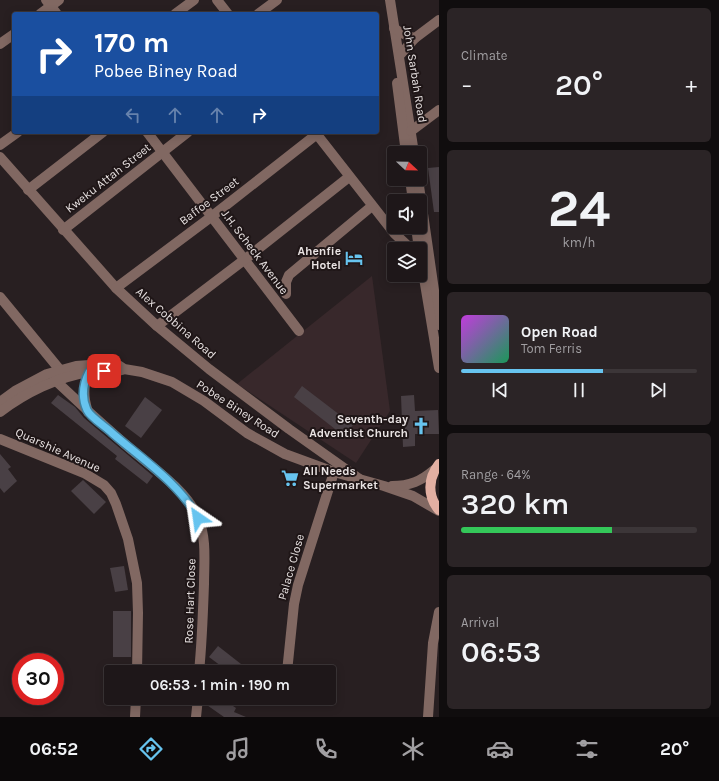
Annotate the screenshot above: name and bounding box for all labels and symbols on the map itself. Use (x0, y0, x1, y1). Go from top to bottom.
street label: John Sarbah Road (400, 24, 430, 124)
street label: Kweku Attah Street (62, 140, 154, 216)
north arrow (387, 146, 427, 186)
street label: Baffoe Street (177, 174, 242, 228)
street label: J.H. Scheck Avenue (219, 207, 291, 297)
place label: Ahenfie Hotel (297, 244, 341, 272)
hotel icon: Ahenfie Hotel (344, 248, 364, 268)
street label: Alex Cobbina Road (133, 284, 219, 362)
pin (87, 354, 121, 388)
street label: Pobee Biney Road (194, 377, 282, 441)
place label: Seventh-day Adventist Church (309, 412, 408, 440)
church icon: Seventh-day Adventist Church (411, 416, 431, 436)
street label: Quarshie Avenue (13, 425, 103, 475)
place label: All Needs Supermarket (303, 464, 378, 492)
supermarket icon: All Needs Supermarket (280, 468, 300, 488)
position arrow (177, 497, 219, 539)
street label: Palace Close (275, 532, 307, 602)
street label: Rose Hart Close (182, 558, 198, 644)
speed limit sign: 30 (12, 653, 64, 705)

